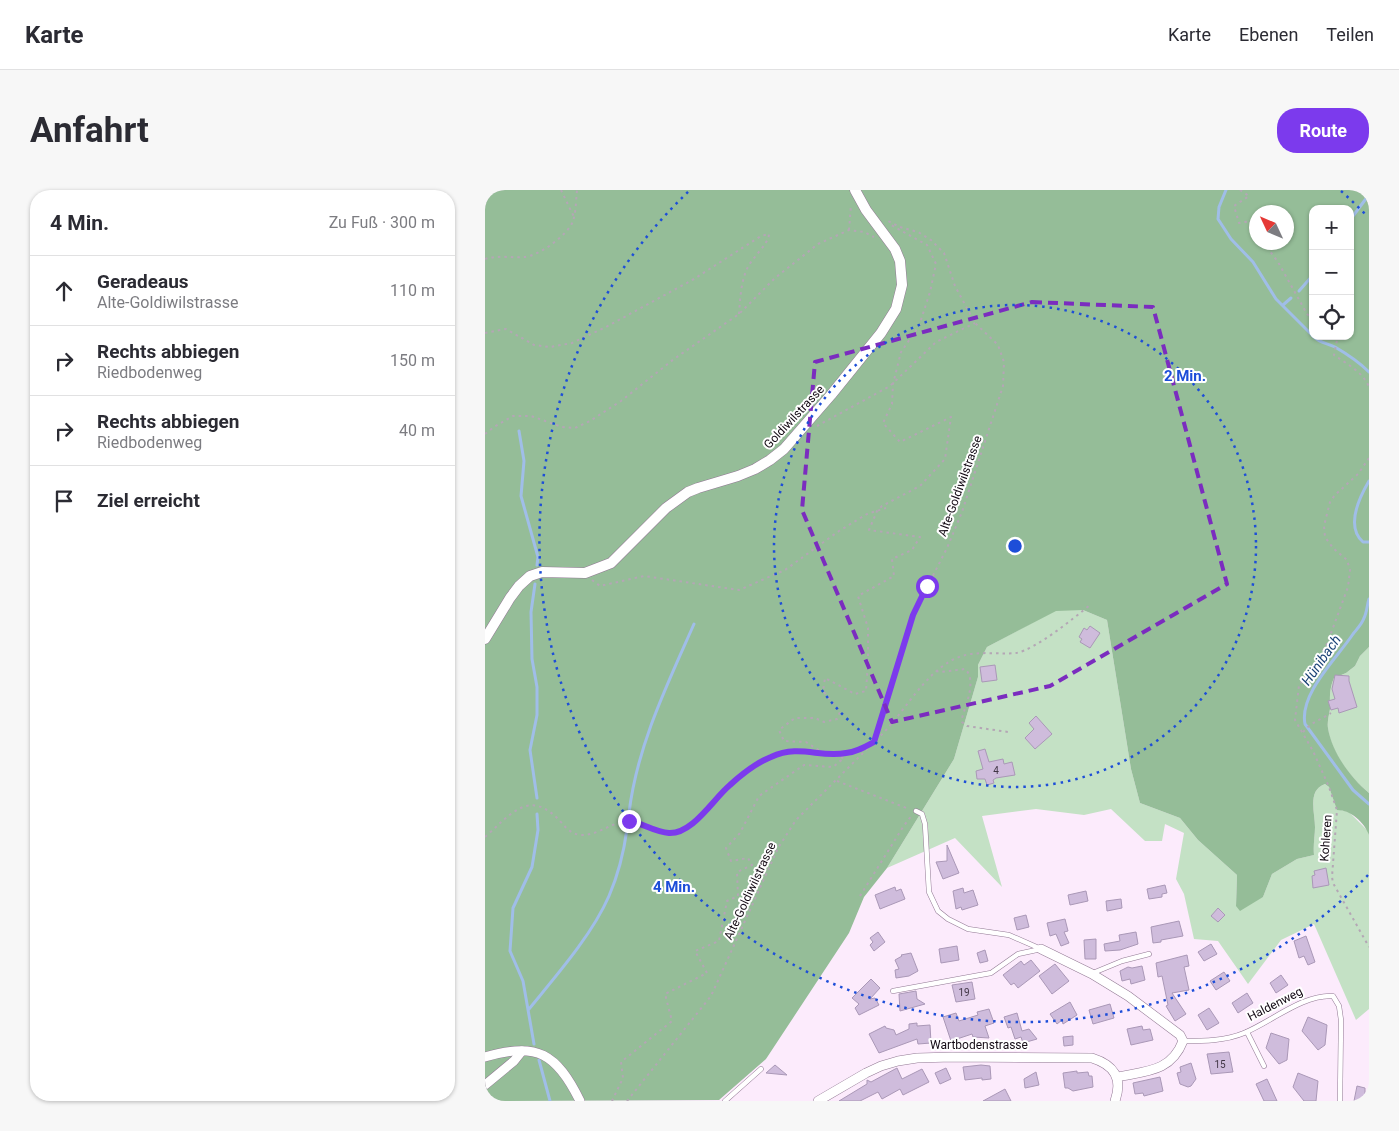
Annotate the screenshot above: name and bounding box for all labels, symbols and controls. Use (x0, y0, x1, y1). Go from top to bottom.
text: Karte (25, 21, 84, 49)
text: Karte (1168, 24, 1211, 45)
text: Ebenen (1239, 24, 1298, 45)
text: Teilen (1326, 24, 1374, 45)
button: Route (1277, 108, 1369, 153)
text: Anfahrt (30, 110, 149, 151)
north arrow (1249, 205, 1294, 250)
map controls (1309, 205, 1354, 340)
button: + (1309, 205, 1354, 250)
text: 4 Min. (50, 211, 109, 235)
text: Zu Fuß · 300 m (329, 213, 435, 232)
button: − (1309, 250, 1354, 295)
text: Geradeaus (97, 270, 189, 293)
icon: ahead (50, 277, 78, 305)
text: 110 m (390, 281, 435, 300)
text: Alte-Goldiwilstrasse (97, 293, 238, 312)
button: locate (1309, 295, 1354, 340)
text: Rechts abbiegen (97, 340, 239, 363)
icon: right (50, 347, 78, 375)
text: 150 m (390, 351, 435, 370)
text: Riedbodenweg (97, 363, 202, 382)
text: 2 Min. (1164, 367, 1206, 385)
street label: Goldiwilstrasse (761, 382, 827, 452)
text: Rechts abbiegen (97, 410, 239, 433)
icon: right (50, 417, 78, 445)
text: 40 m (399, 421, 435, 440)
text: Riedbodenweg (97, 433, 202, 452)
street label: Alte-Goldiwilstrasse (935, 434, 985, 538)
icon: arrive (50, 487, 78, 515)
text: Ziel erreicht (97, 489, 200, 512)
centre of rings (1006, 537, 1024, 555)
route start (916, 575, 939, 598)
water label: Hünibach (1298, 632, 1344, 688)
house number: 4 (993, 765, 999, 776)
route end (618, 810, 641, 833)
street label: Kohleren (1317, 814, 1335, 862)
street label: Alte-Goldiwilstrasse (721, 840, 779, 942)
text: 4 Min. (653, 878, 695, 896)
street label: Haldenweg (1245, 984, 1305, 1024)
house number: 19 (958, 987, 970, 998)
street label: Wartbodenstrasse (930, 1038, 1028, 1052)
house number: 15 (1214, 1059, 1226, 1070)

